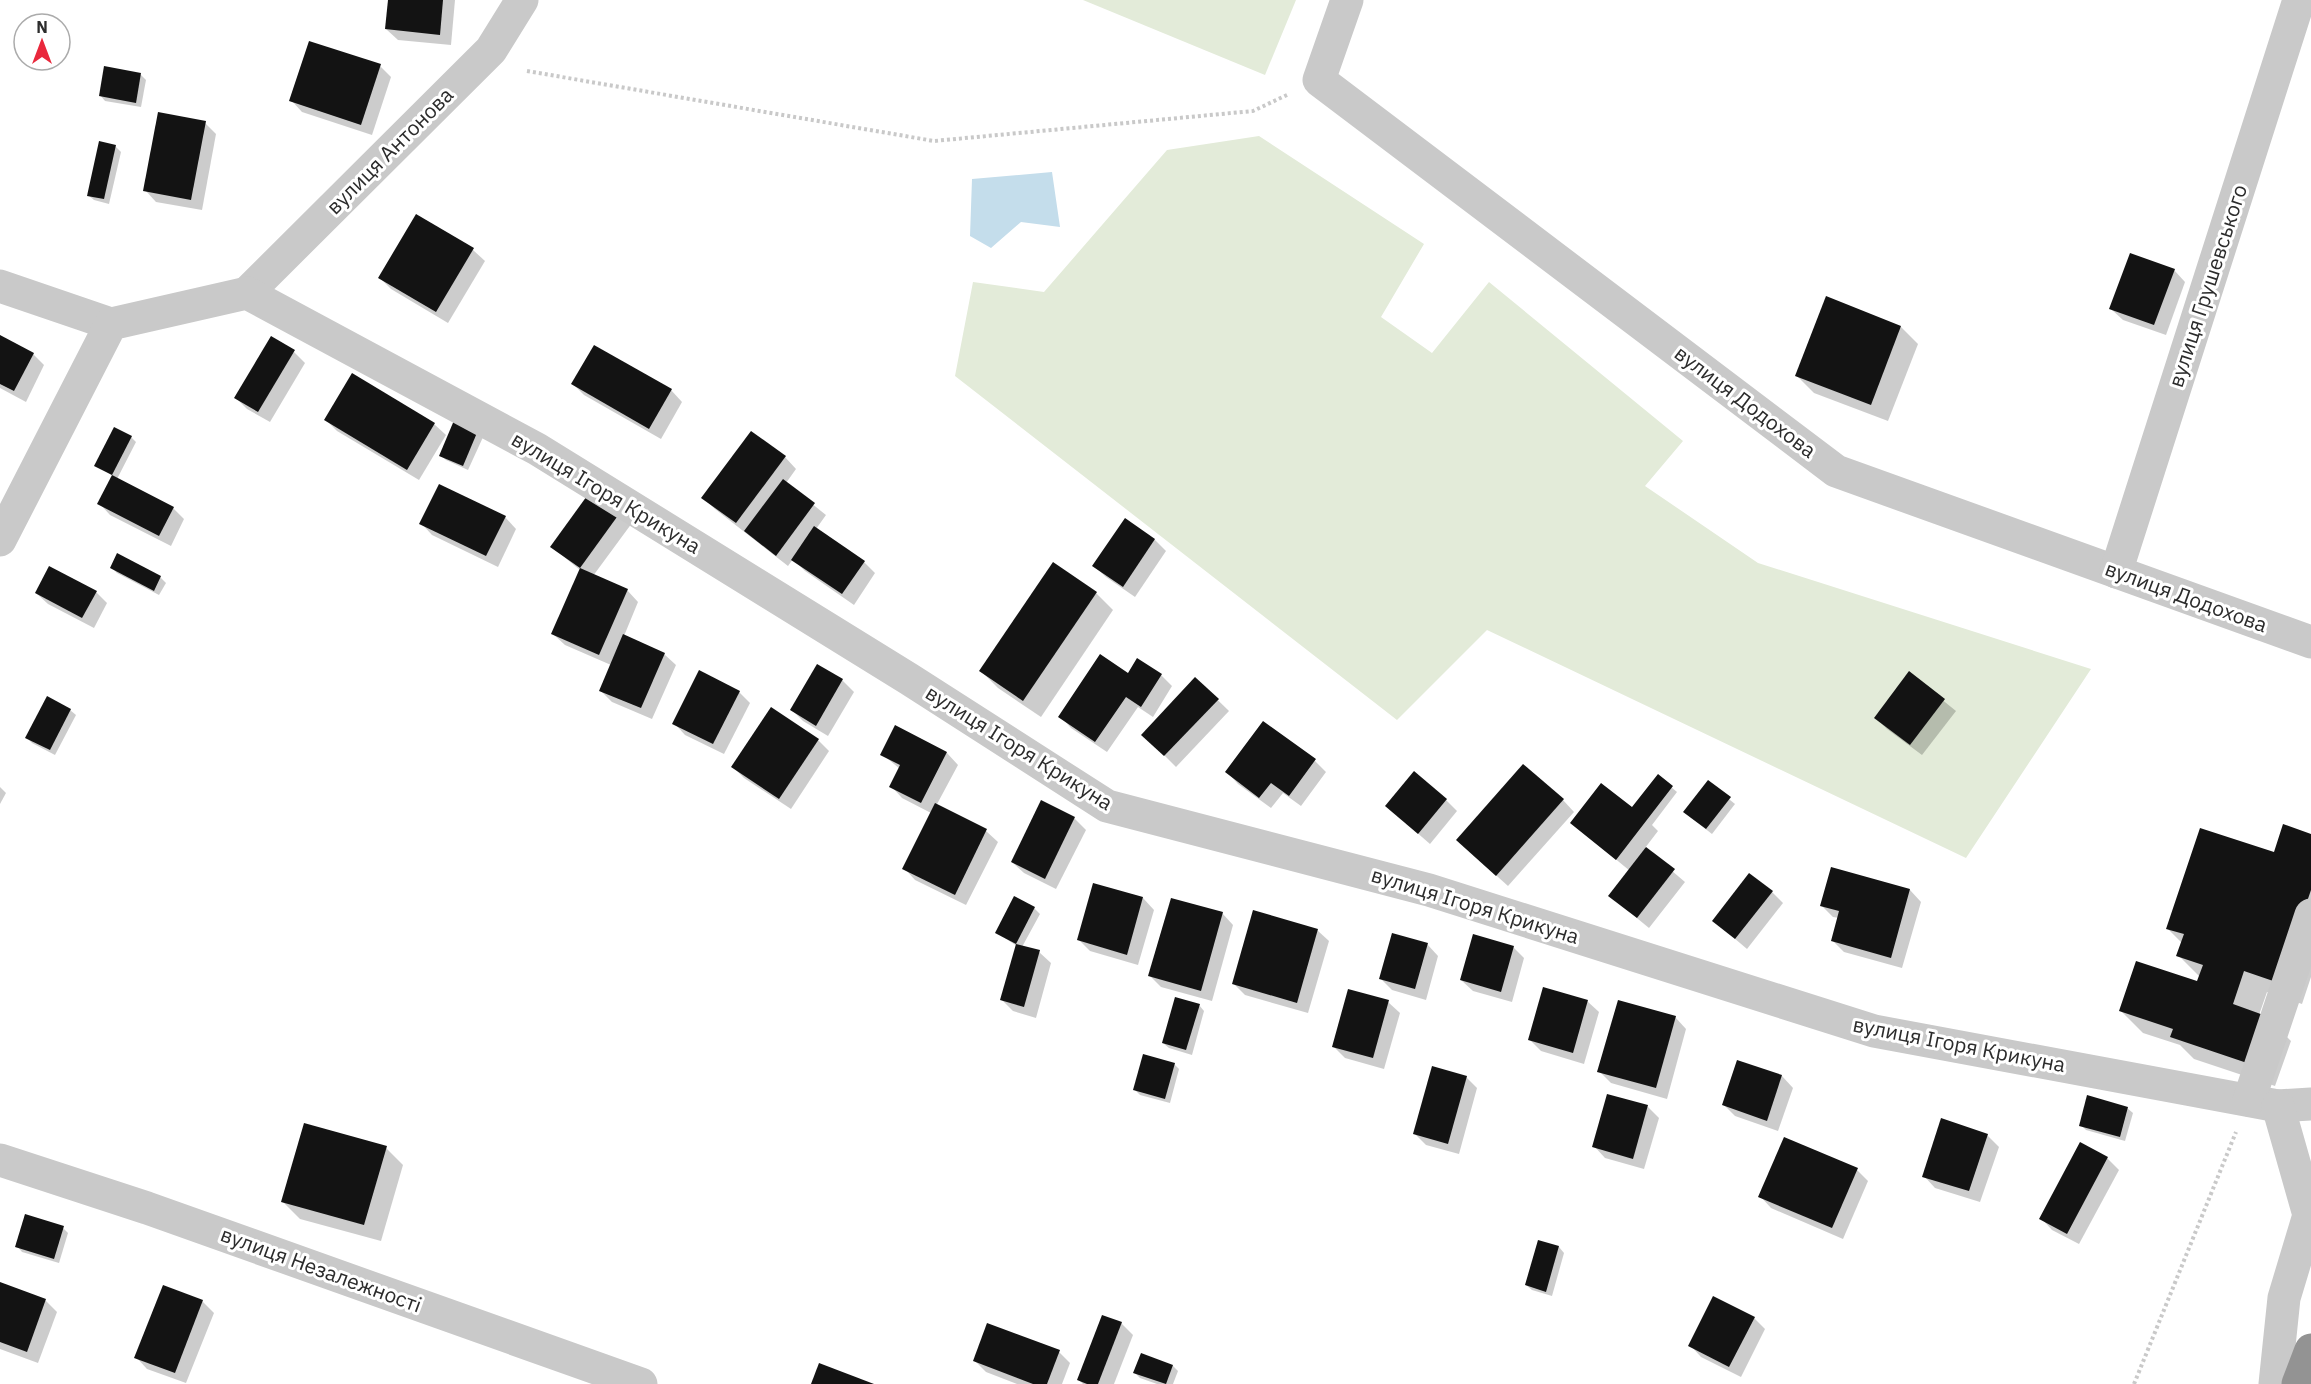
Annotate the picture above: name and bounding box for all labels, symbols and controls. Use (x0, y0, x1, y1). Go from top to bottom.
north arrow (12, 12, 72, 72)
text: N (36, 17, 48, 37)
street label: вулиця Антонова (320, 81, 459, 220)
street label: вулиця Грушевського (2161, 181, 2253, 391)
street label: вулиця Додохова (1669, 339, 1822, 464)
street label: вулиця Ігоря Крикуна (507, 425, 706, 560)
street label: вулиця Додохова (2101, 554, 2271, 638)
street label: вулиця Ігоря Крикуна (921, 678, 1119, 816)
street label: вулиця Ігоря Крикуна (1368, 860, 1583, 950)
street label: вулиця Ігоря Крикуна (1851, 1010, 2068, 1078)
street label: вулиця Незалежності (217, 1220, 426, 1318)

